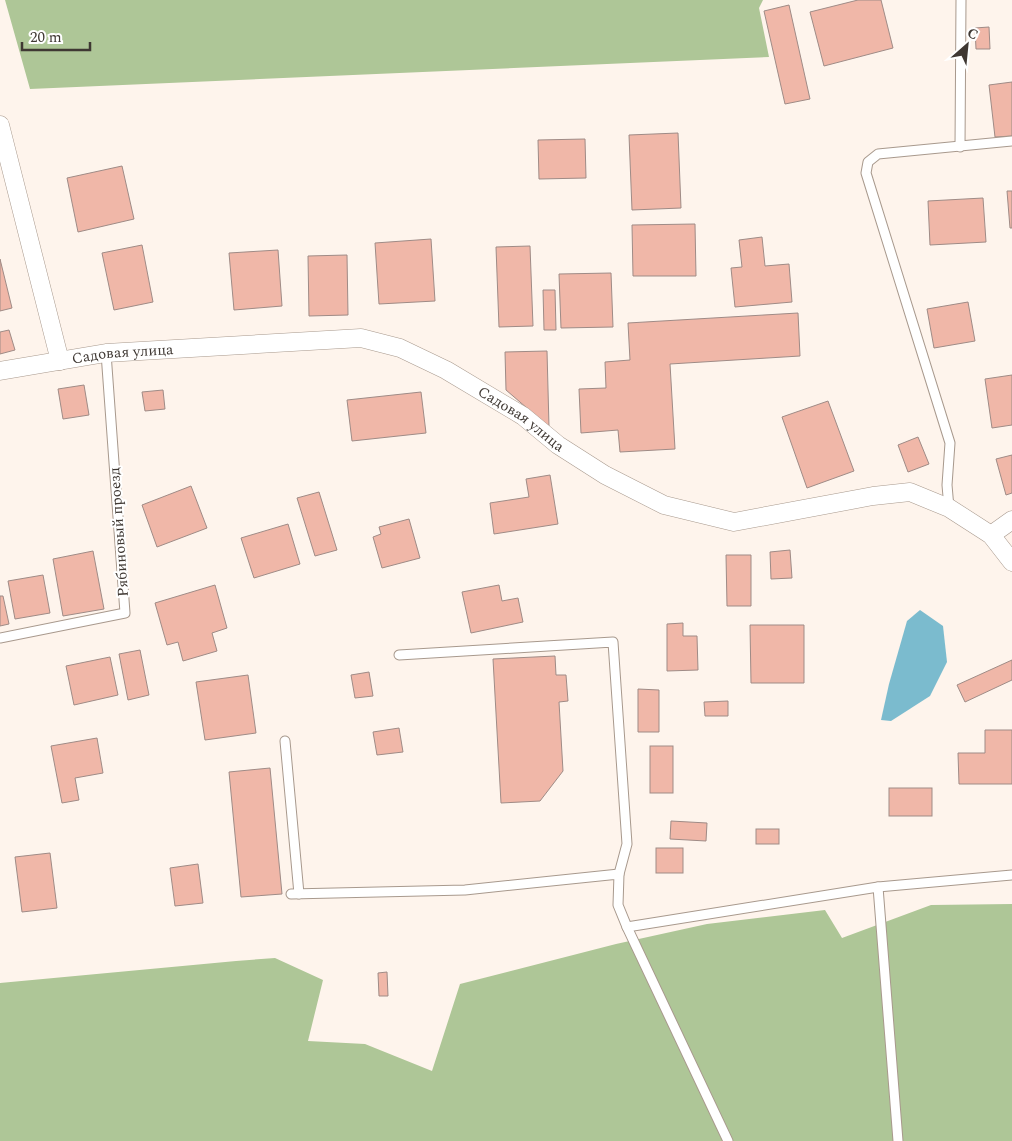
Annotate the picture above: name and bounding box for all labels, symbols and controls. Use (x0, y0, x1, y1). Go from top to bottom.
scale bar (22, 20, 90, 52)
north arrow (942, 20, 992, 70)
text: С (963, 22, 982, 45)
text: 20 m (30, 26, 62, 49)
street label: Садовая улица (70, 338, 175, 370)
street label: Садовая улица (473, 380, 569, 458)
street label: Рябиновый проезд (103, 466, 135, 598)

